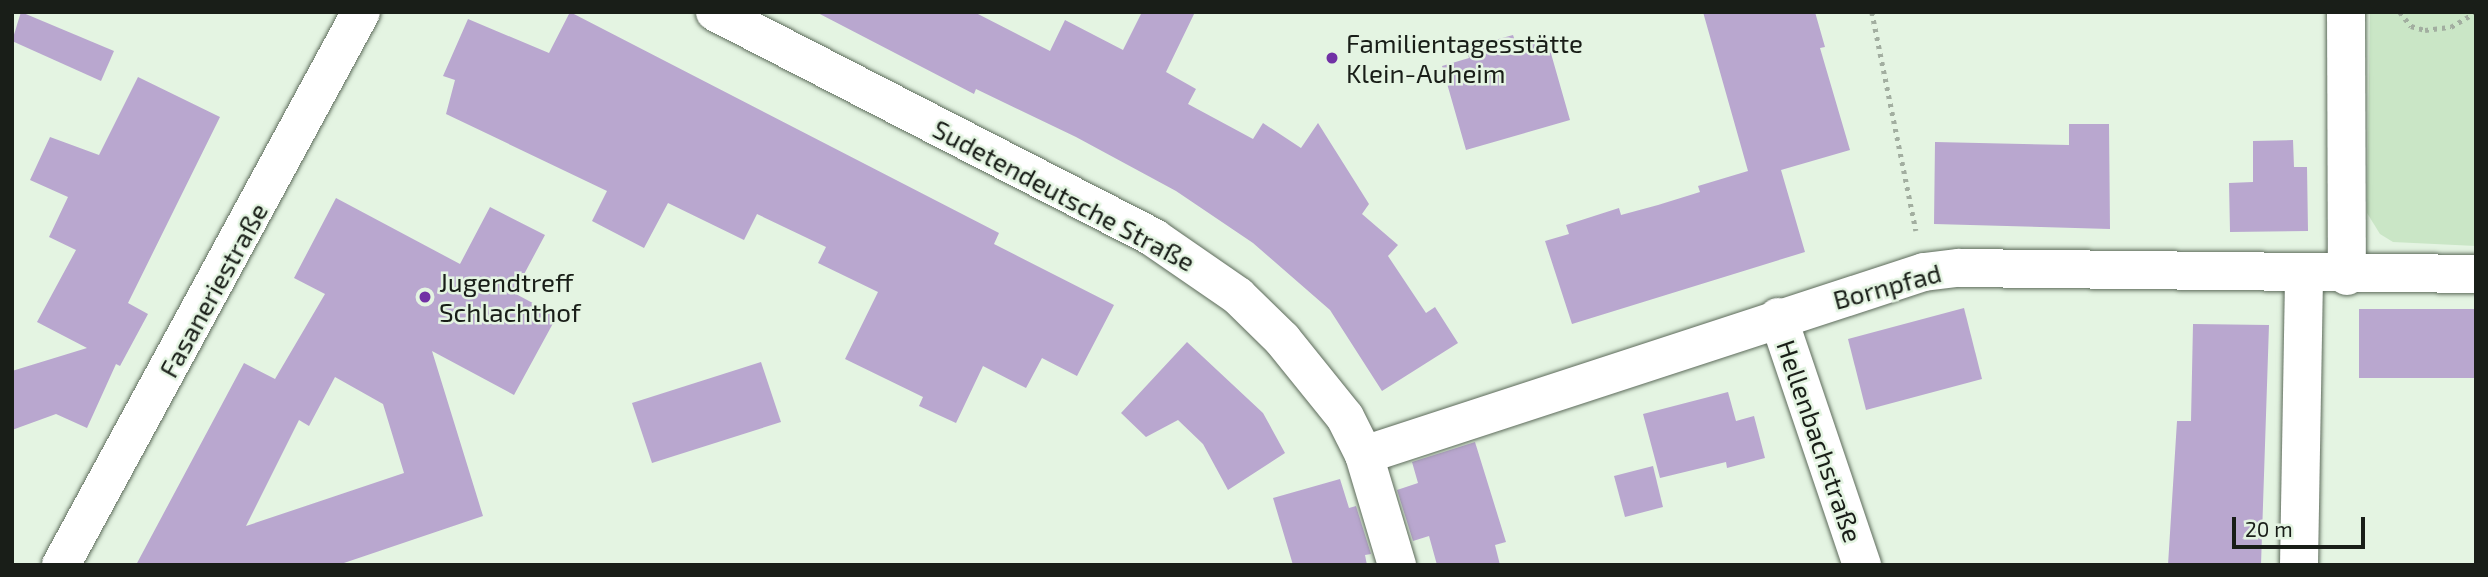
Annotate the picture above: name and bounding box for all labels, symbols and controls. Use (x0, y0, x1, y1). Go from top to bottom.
place label: Familientagesstätte Klein-Auheim (1346, 27, 1583, 88)
marker: Familientagesstätte Klein-Auheim (1324, 50, 1340, 66)
street label: Sudetendeutsche Straße (928, 113, 1200, 277)
street label: Fasaneriestraße (152, 197, 274, 383)
street label: Bornpfad (1830, 257, 1944, 315)
place label: Jugendtreff Schlachthof (439, 266, 581, 328)
marker: Jugendtreff Schlachthof (417, 289, 433, 305)
street label: Hellenbachstraße (1771, 336, 1869, 546)
scale bar (2236, 504, 2369, 548)
text: 20 m (2245, 516, 2293, 541)

